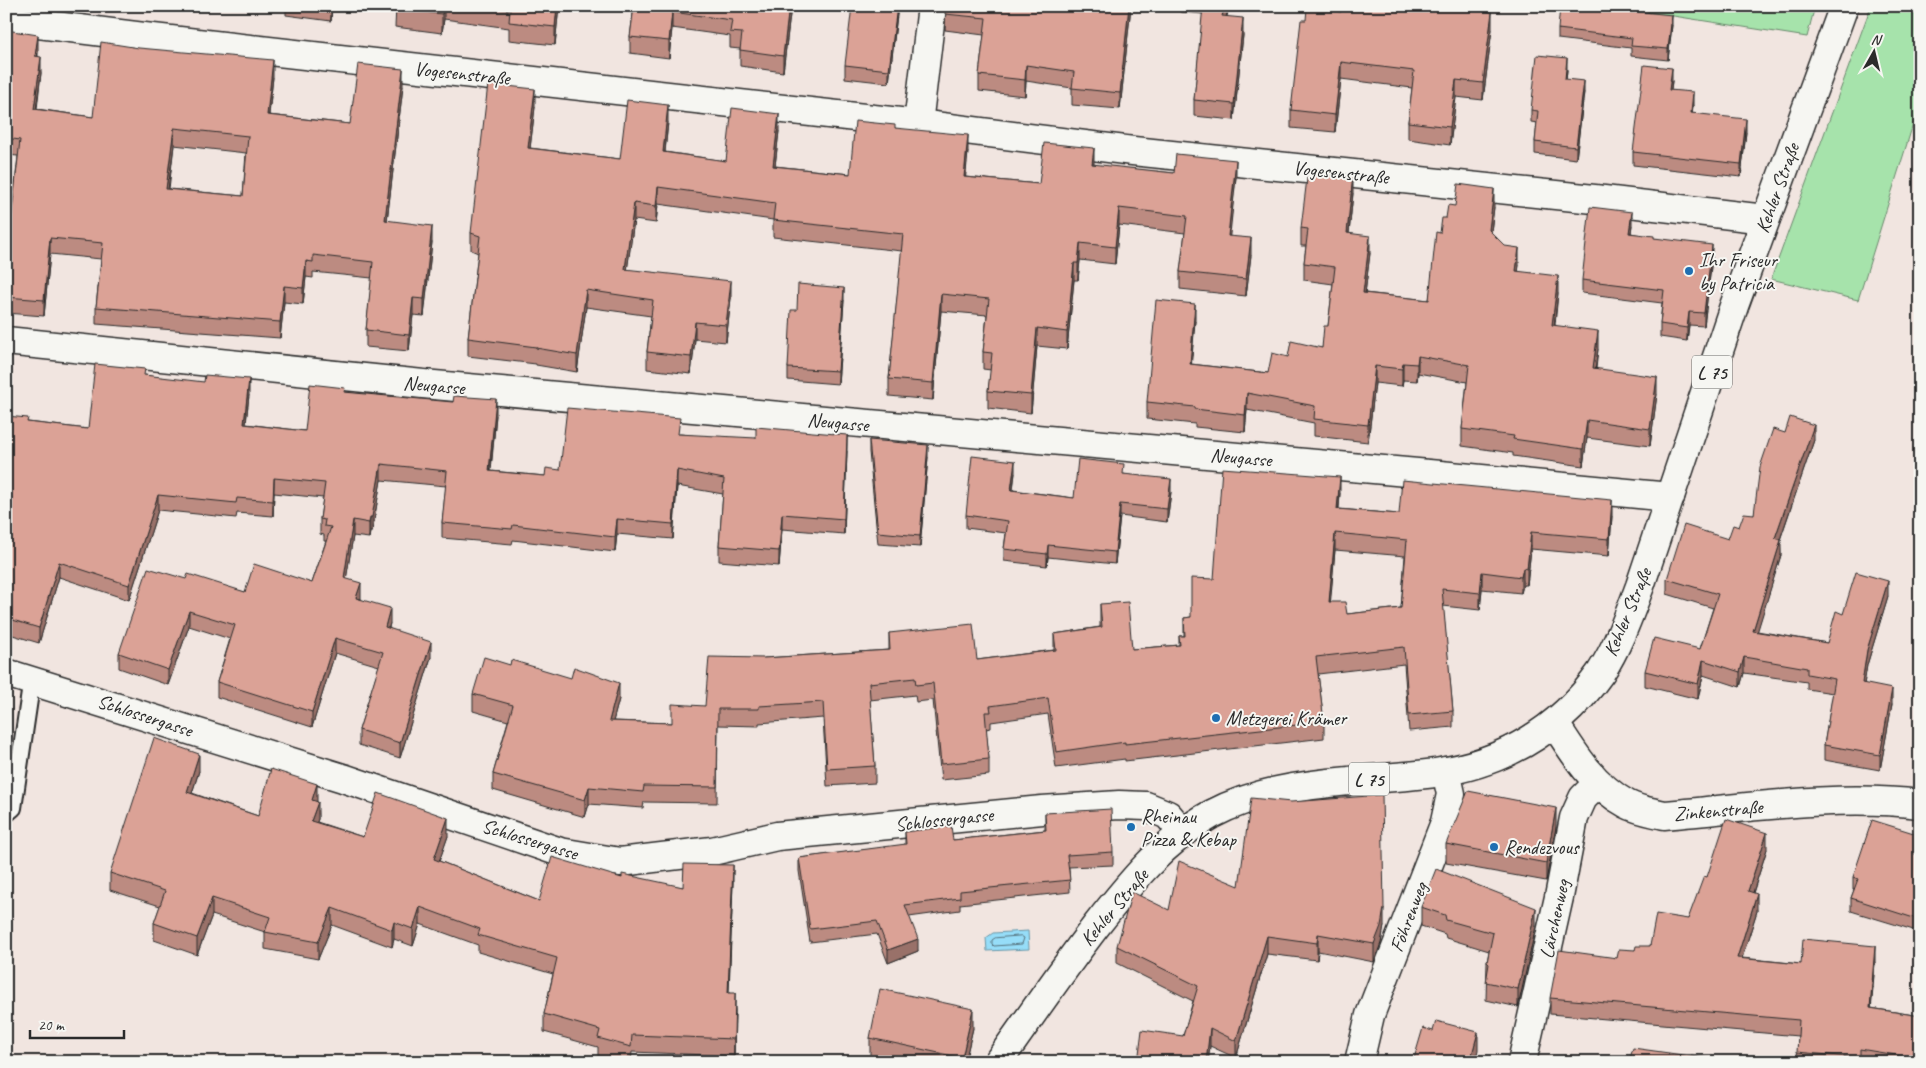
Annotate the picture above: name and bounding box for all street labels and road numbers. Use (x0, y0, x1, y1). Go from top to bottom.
street label: Vogesenstraße (413, 56, 512, 91)
street label: Kehler Straße (1750, 139, 1806, 236)
street label: Vogesenstraße (1292, 155, 1391, 190)
road number: L 75 (1692, 356, 1732, 388)
street label: Neugasse (402, 370, 467, 401)
street label: Neugasse (806, 407, 871, 438)
street label: Neugasse (1209, 442, 1274, 473)
street label: Kehler Straße (1598, 563, 1658, 660)
street label: Schlossergasse (94, 688, 197, 743)
road number: L 75 (1349, 762, 1389, 796)
street label: Zinkenstraße (1672, 794, 1765, 827)
street label: Schlossergasse (894, 802, 996, 837)
street label: Schlossergasse (479, 813, 582, 866)
street label: Kehler Straße (1075, 862, 1155, 951)
street label: Lärchenweg (1534, 876, 1575, 961)
street label: Föhrenweg (1384, 877, 1434, 955)

